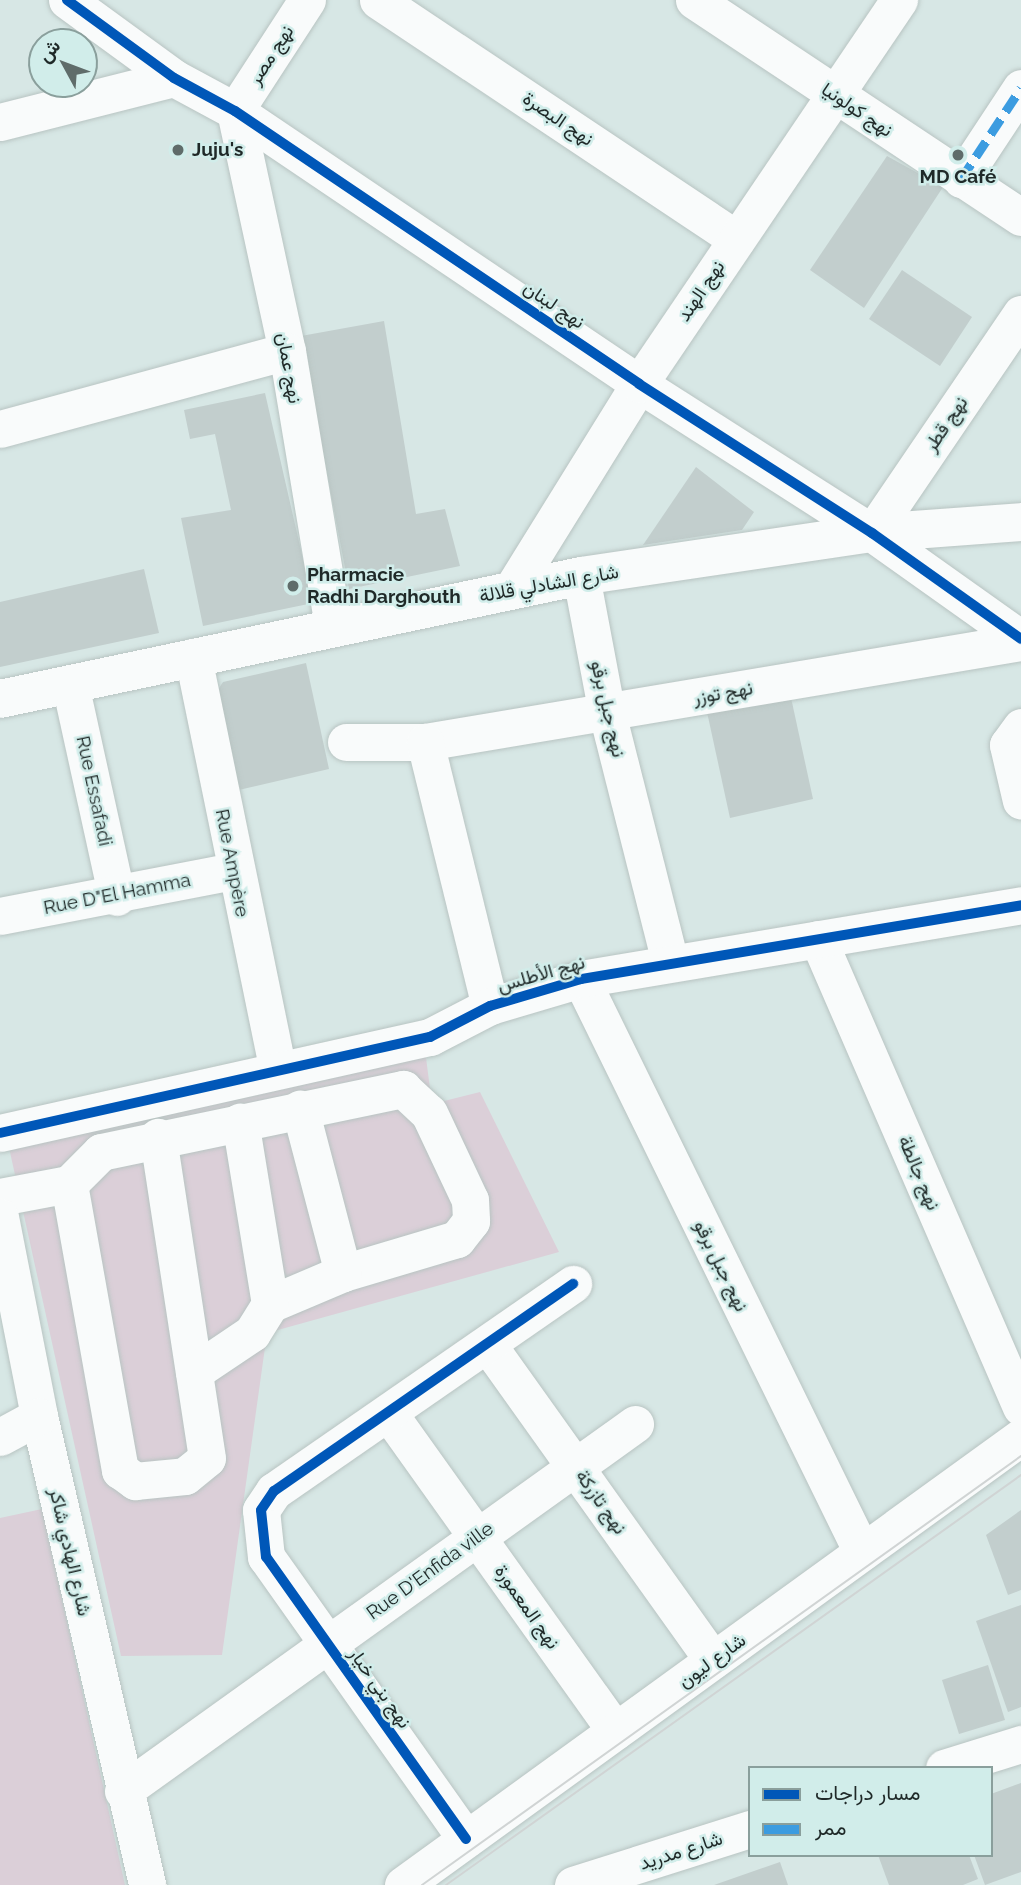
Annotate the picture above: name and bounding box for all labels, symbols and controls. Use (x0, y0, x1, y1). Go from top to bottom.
street label: نهج مصر (243, 21, 299, 89)
north arrow (28, 28, 98, 98)
text: ش (33, 35, 64, 66)
street label: نهج كولونيا (817, 78, 897, 142)
street label: نهج البصرة (518, 87, 598, 151)
place label: Juju's (192, 139, 243, 161)
marker: Juju's (170, 142, 186, 158)
marker: MD Café (950, 147, 966, 163)
place label: MD Café (920, 166, 996, 188)
street label: نهج الهند (672, 256, 730, 326)
street label: نهج لبنان (519, 276, 589, 334)
street label: نهج عمان (272, 331, 306, 405)
street label: نهج قطر (919, 392, 973, 456)
street label: شارع الشادلي قلالة (478, 561, 620, 607)
place label: Pharmacie Radhi Darghouth (307, 564, 461, 608)
marker: Pharmacie Radhi Darghouth (285, 578, 301, 594)
street label: نهج جبل برقو (586, 658, 630, 760)
street label: نهج توزر (692, 677, 754, 709)
street label: Rue Essafadi (71, 734, 117, 848)
street label: Rue Ampère (210, 807, 254, 919)
street label: Rue D"El Hamma (41, 869, 193, 919)
street label: نهج الأطلس (495, 951, 587, 997)
street label: نهج جالطة (893, 1132, 945, 1214)
street label: نهج جبل برقو (689, 1217, 753, 1315)
street label: نهج تازركة (571, 1465, 631, 1539)
street label: شارع الهادي شاكر (44, 1486, 96, 1618)
street label: Rue D'Enfida ville (362, 1517, 498, 1625)
street label: نهج المعمورة (490, 1560, 564, 1654)
street label: شارع ليون (674, 1629, 750, 1693)
street label: نهج بني خيار (344, 1643, 416, 1733)
legend (748, 1766, 993, 1857)
text: مسار دراجات (815, 1780, 921, 1805)
text: ممر (815, 1815, 846, 1840)
street label: شارع مدريد (637, 1827, 725, 1875)

